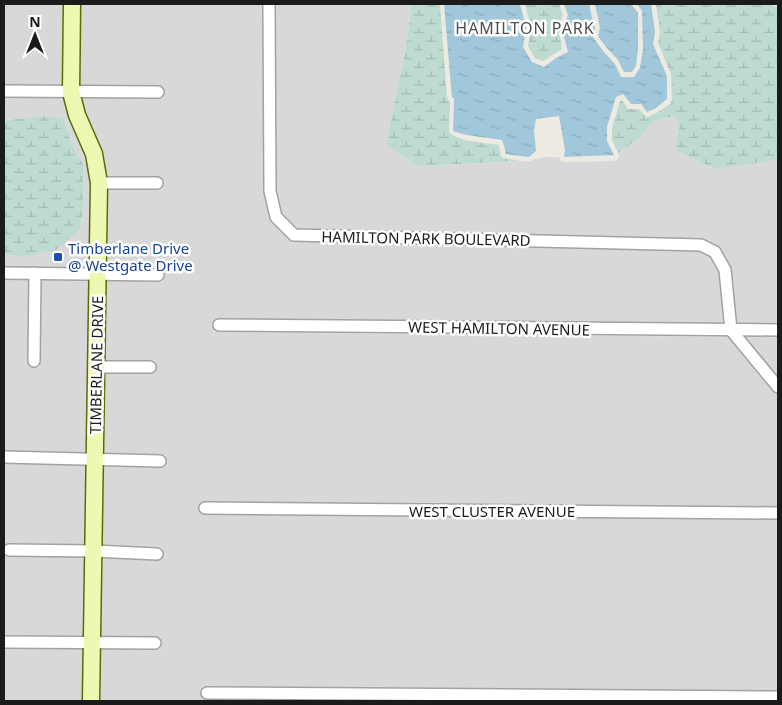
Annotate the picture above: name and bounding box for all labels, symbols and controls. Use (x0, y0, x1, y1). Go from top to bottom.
north arrow (10, 10, 60, 60)
text: N (29, 12, 41, 31)
district label: HAMILTON PARK (455, 17, 595, 39)
street label: HAMILTON PARK BOULEVARD (321, 226, 531, 250)
place label: Timberlane Drive @ Westgate Drive (68, 238, 193, 275)
marker: Timberlane Drive @ Westgate Drive (52, 251, 64, 263)
street label: TIMBERLANE DRIVE (85, 296, 107, 434)
street label: WEST HAMILTON AVENUE (408, 316, 590, 340)
street label: WEST CLUSTER AVENUE (409, 501, 575, 521)

